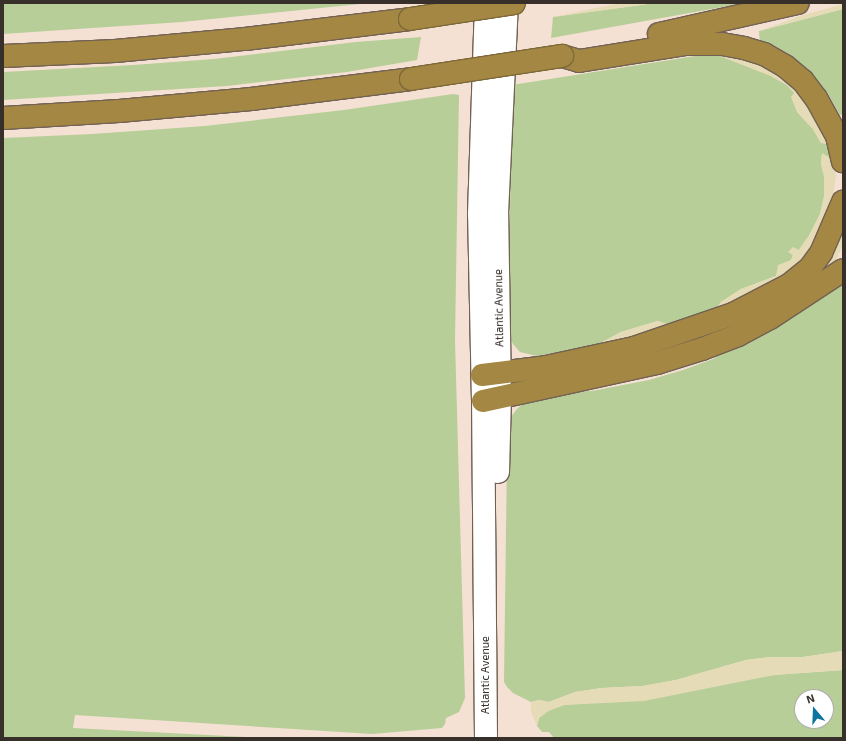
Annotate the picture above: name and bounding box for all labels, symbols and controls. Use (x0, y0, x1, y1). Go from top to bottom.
street label: Atlantic Avenue (492, 269, 506, 347)
street label: Atlantic Avenue (478, 636, 492, 714)
north arrow (794, 689, 834, 729)
text: N (804, 691, 816, 706)

